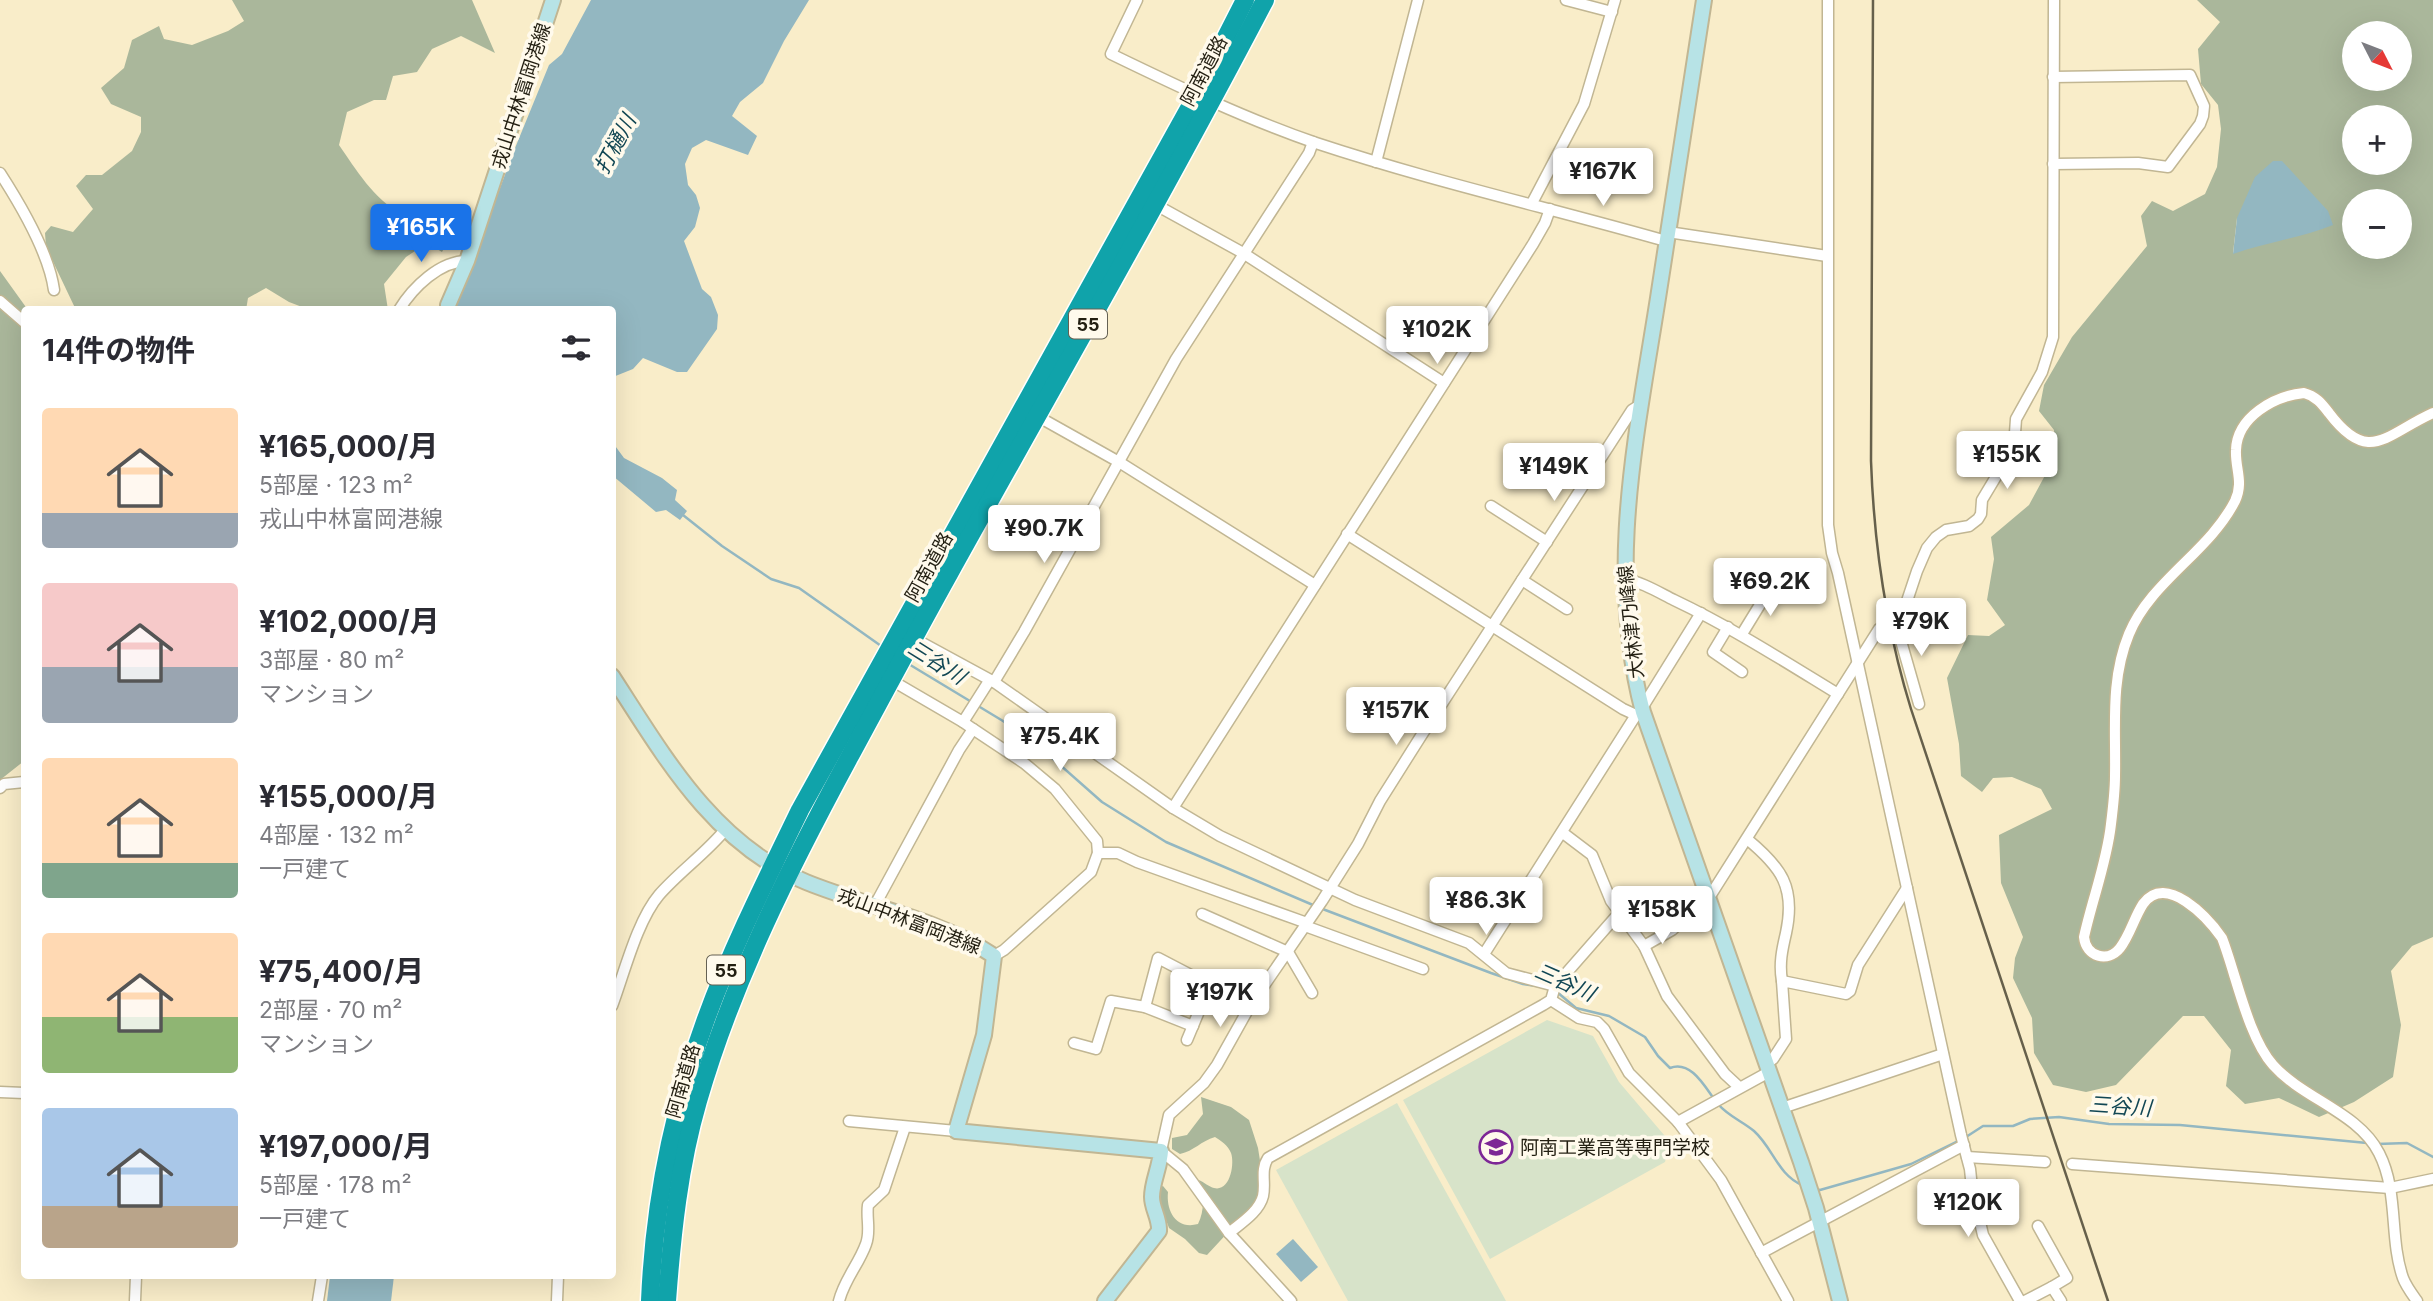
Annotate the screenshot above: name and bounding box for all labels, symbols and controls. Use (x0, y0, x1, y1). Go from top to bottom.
street label: 戎山中林富岡港線 (487, 20, 555, 172)
north arrow (2342, 21, 2412, 91)
map controls (2342, 21, 2412, 259)
street label: 阿南道路 (1176, 32, 1232, 110)
button: + (2342, 105, 2412, 175)
water label: 打樋川 (589, 109, 642, 178)
pin: ¥167K (1554, 148, 1652, 208)
text: ¥167K (1569, 157, 1637, 185)
button: − (2342, 189, 2412, 259)
pin: ¥165K (372, 204, 470, 264)
text: ¥165K (386, 213, 456, 241)
pin: ¥102K (1388, 306, 1486, 366)
road number: 55 (1069, 310, 1107, 338)
text: ¥102K (1402, 315, 1472, 343)
icon: filters (557, 329, 595, 367)
text: 14件の物件 (42, 332, 195, 368)
text: ¥165,000/月 (259, 428, 439, 464)
pin: ¥155K (1958, 432, 2056, 491)
icon: home (98, 436, 182, 520)
text: ¥155K (1973, 440, 2041, 468)
pin: ¥149K (1505, 444, 1603, 503)
text: ¥149K (1519, 452, 1589, 480)
text: 5部屋 · 123 m² (259, 471, 413, 499)
text: 戎山中林富岡港線 (259, 505, 443, 533)
pin: ¥90.7K (987, 505, 1101, 565)
text: ¥90.7K (1004, 514, 1084, 542)
street label: 阿南道路 (901, 528, 957, 606)
pin: ¥69.2K (1713, 558, 1827, 618)
street label: 大林津乃峰線 (1614, 564, 1648, 680)
text: ¥69.2K (1729, 567, 1811, 595)
pin: ¥79K (1880, 598, 1962, 658)
text: ¥102,000/月 (259, 603, 440, 639)
text: ¥79K (1892, 607, 1950, 635)
icon: home (98, 611, 182, 695)
water label: 三谷川 (904, 635, 972, 690)
text: 3部屋 · 80 m² (259, 646, 404, 674)
text: マンション (259, 680, 374, 708)
pin: ¥157K (1347, 688, 1445, 747)
text: ¥157K (1362, 696, 1430, 724)
pin: ¥75.4K (1003, 714, 1117, 773)
text: ¥75.4K (1020, 722, 1100, 750)
text: ¥155,000/月 (259, 778, 438, 814)
icon: home (98, 786, 182, 870)
text: 4部屋 · 132 m² (259, 821, 414, 849)
text: 一戸建て (259, 855, 351, 883)
pin: ¥86.3K (1429, 878, 1543, 937)
street label: 戎山中林富岡港線 (834, 883, 984, 959)
text: ¥86.3K (1446, 886, 1526, 914)
pin: ¥158K (1613, 886, 1711, 946)
text: ¥158K (1627, 895, 1697, 923)
text: ¥75,400/月 (259, 953, 424, 989)
road number: 55 (707, 956, 745, 985)
water label: 三谷川 (1531, 958, 1601, 1007)
icon: home (98, 961, 182, 1045)
pin: ¥197K (1171, 970, 1269, 1029)
text: ¥197K (1186, 978, 1254, 1006)
text: 2部屋 · 70 m² (259, 996, 403, 1024)
text: マンション (259, 1030, 374, 1058)
street label: 阿南道路 (661, 1041, 705, 1121)
water label: 三谷川 (2088, 1091, 2154, 1121)
text: ¥197,000/月 (259, 1128, 433, 1164)
school or university icon: 阿南工業高等専門学校 (1477, 1128, 1515, 1166)
icon: home (98, 1136, 182, 1220)
place label: 阿南工業高等専門学校 (1520, 1136, 1710, 1159)
text: 5部屋 · 178 m² (259, 1171, 412, 1199)
pin: ¥120K (1919, 1180, 2017, 1239)
text: ¥120K (1933, 1188, 2003, 1216)
text: 一戸建て (259, 1205, 351, 1233)

